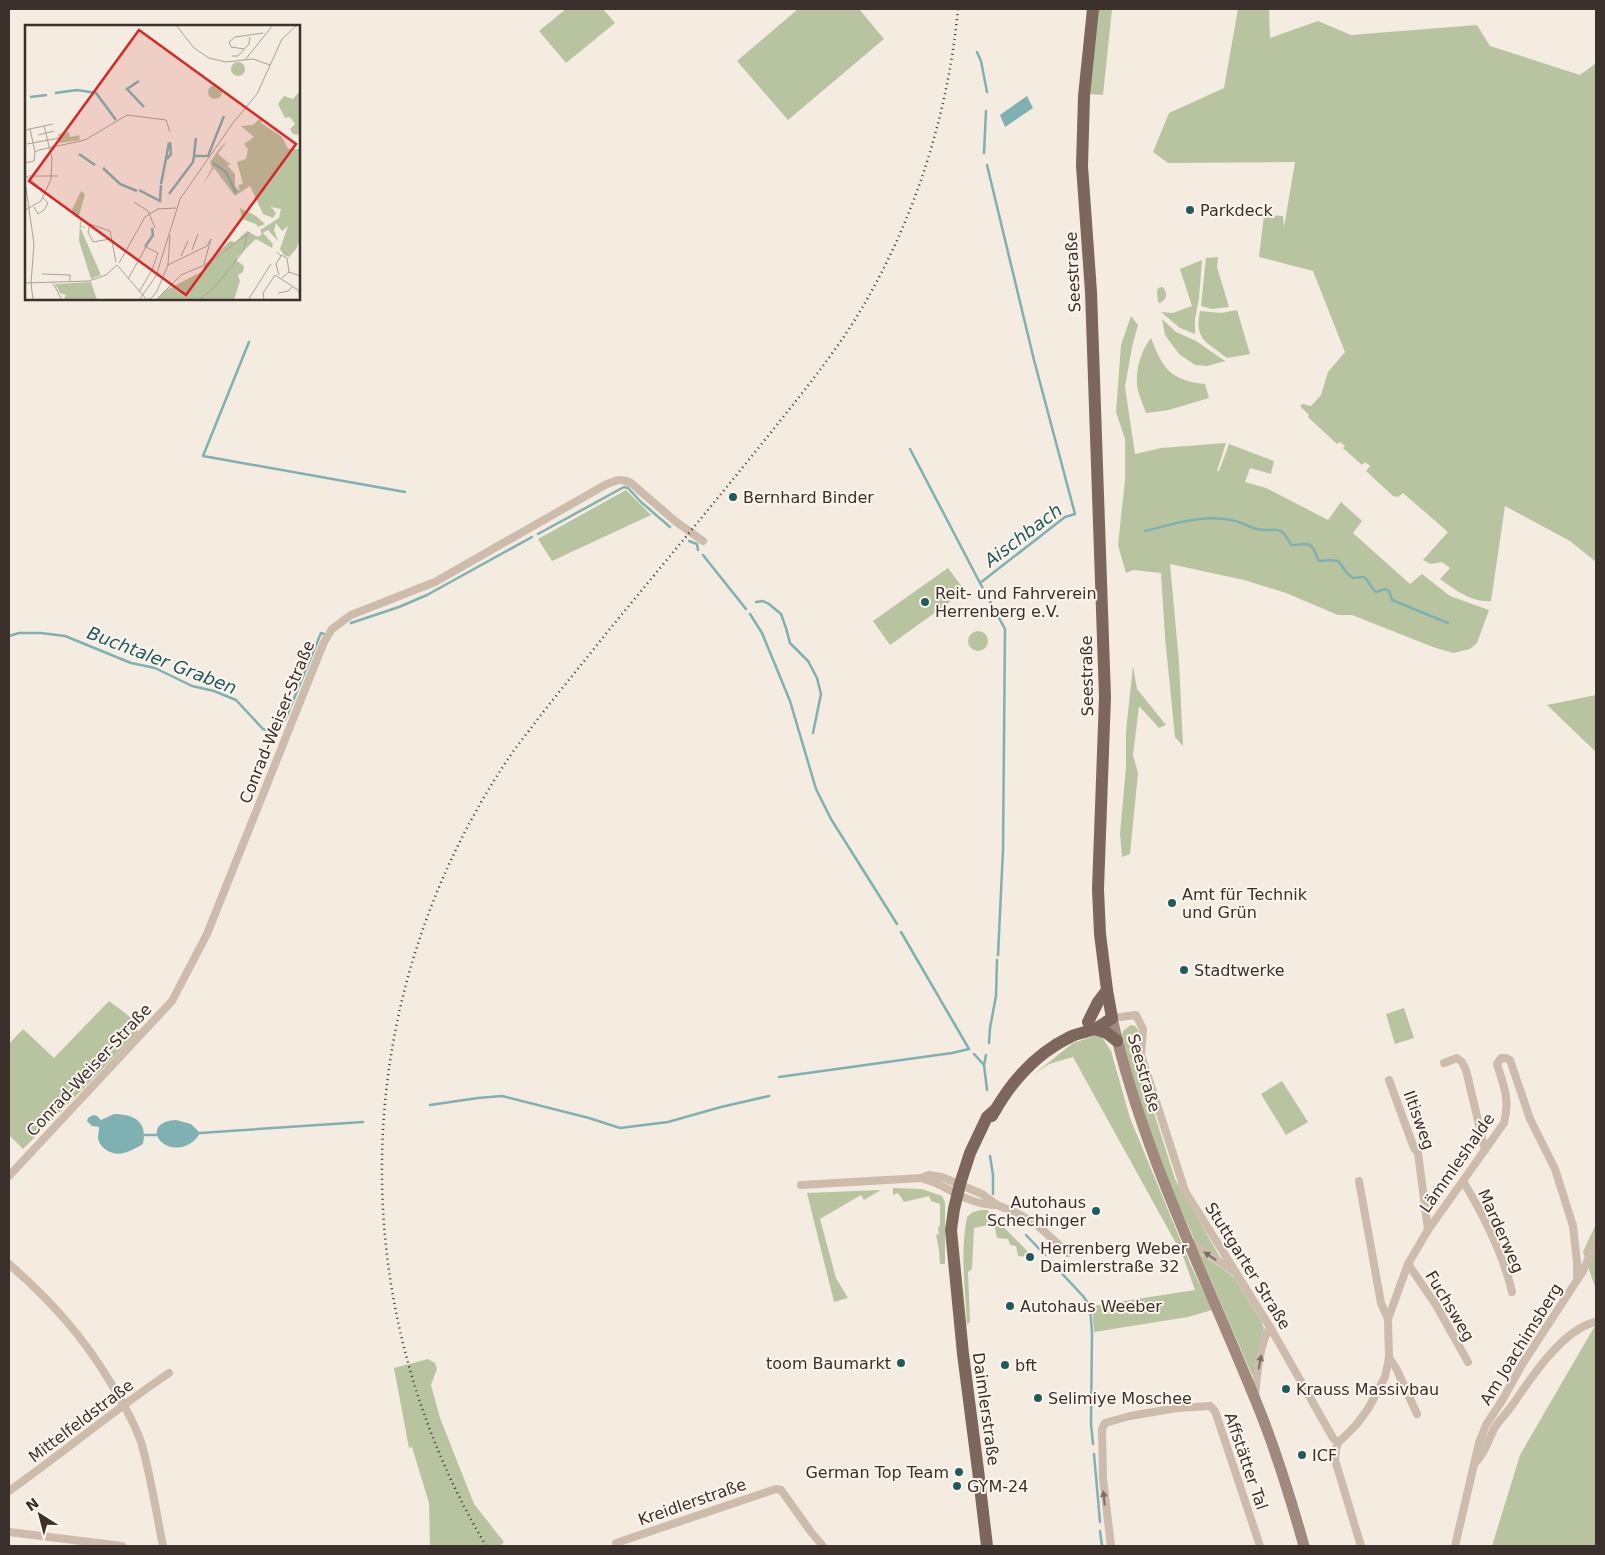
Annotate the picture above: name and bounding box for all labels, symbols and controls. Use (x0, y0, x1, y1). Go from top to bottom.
inset map (25, 25, 300, 300)
place label: Parkdeck (1200, 201, 1273, 220)
marker: Parkdeck (1184, 204, 1196, 216)
street label: Seestraße (1061, 231, 1085, 313)
place label: Bernhard Binder (743, 488, 874, 507)
marker: Bernhard Binder (727, 491, 739, 503)
water label: Aischbach (979, 499, 1066, 572)
place label: Reit- und Fahrverein Herrenberg e.V. (935, 584, 1097, 621)
marker: Reit- und Fahrverein Herrenberg e.V. (919, 596, 931, 608)
water label: Buchtaler Graben (84, 622, 240, 698)
street label: Seestraße (1077, 635, 1097, 717)
street label: Conrad-Weiser-Straße (236, 638, 318, 806)
place label: Amt für Technik und Grün (1182, 885, 1308, 922)
marker: Amt für Technik und Grün (1166, 897, 1178, 909)
place label: Stadtwerke (1194, 961, 1285, 980)
marker: Stadtwerke (1178, 964, 1190, 976)
street label: Conrad-Weiser-Straße (23, 1000, 155, 1140)
street label: Seestraße (1124, 1032, 1164, 1114)
street label: Iltisweg (1400, 1088, 1438, 1152)
street label: Lämmleshalde (1416, 1110, 1498, 1216)
street label: Marderweg (1474, 1186, 1528, 1276)
place label: Autohaus Schechinger (987, 1193, 1086, 1230)
street label: Stuttgarter Straße (1201, 1199, 1295, 1333)
marker: Autohaus Schechinger (1090, 1205, 1102, 1217)
place label: Herrenberg Weber Daimlerstraße 32 (1040, 1239, 1188, 1276)
marker: Herrenberg Weber Daimlerstraße 32 (1024, 1251, 1036, 1263)
one-way arrow (1204, 1251, 1217, 1261)
street label: Fuchsweg (1422, 1267, 1478, 1345)
street label: Am Joachimsberg (1476, 1280, 1566, 1408)
place label: Autohaus Weeber (1020, 1297, 1162, 1316)
marker: Autohaus Weeber (1004, 1300, 1016, 1312)
street label: Daimlerstraße (969, 1351, 1003, 1467)
place label: toom Baumarkt (766, 1354, 891, 1373)
one-way arrow (1256, 1355, 1264, 1370)
place label: bft (1015, 1356, 1037, 1375)
marker: toom Baumarkt (895, 1357, 907, 1369)
marker: bft (999, 1359, 1011, 1371)
street label: Mittelfeldstraße (25, 1375, 137, 1467)
place label: Krauss Massivbau (1296, 1380, 1439, 1399)
marker: Krauss Massivbau (1280, 1383, 1292, 1395)
place label: Selimiye Moschee (1048, 1389, 1192, 1408)
marker: Selimiye Moschee (1032, 1392, 1044, 1404)
street label: Affstätter Tal (1220, 1410, 1272, 1512)
place label: ICF (1312, 1446, 1337, 1465)
marker: ICF (1296, 1449, 1308, 1461)
place label: German Top Team (805, 1463, 949, 1482)
marker: German Top Team (953, 1466, 965, 1478)
street label: Kreidlerstraße (636, 1475, 748, 1529)
place label: GYM-24 (967, 1477, 1028, 1496)
marker: GYM-24 (951, 1480, 963, 1492)
north arrow (15, 1490, 65, 1540)
one-way arrow (1100, 1490, 1108, 1506)
text: N (23, 1495, 42, 1514)

